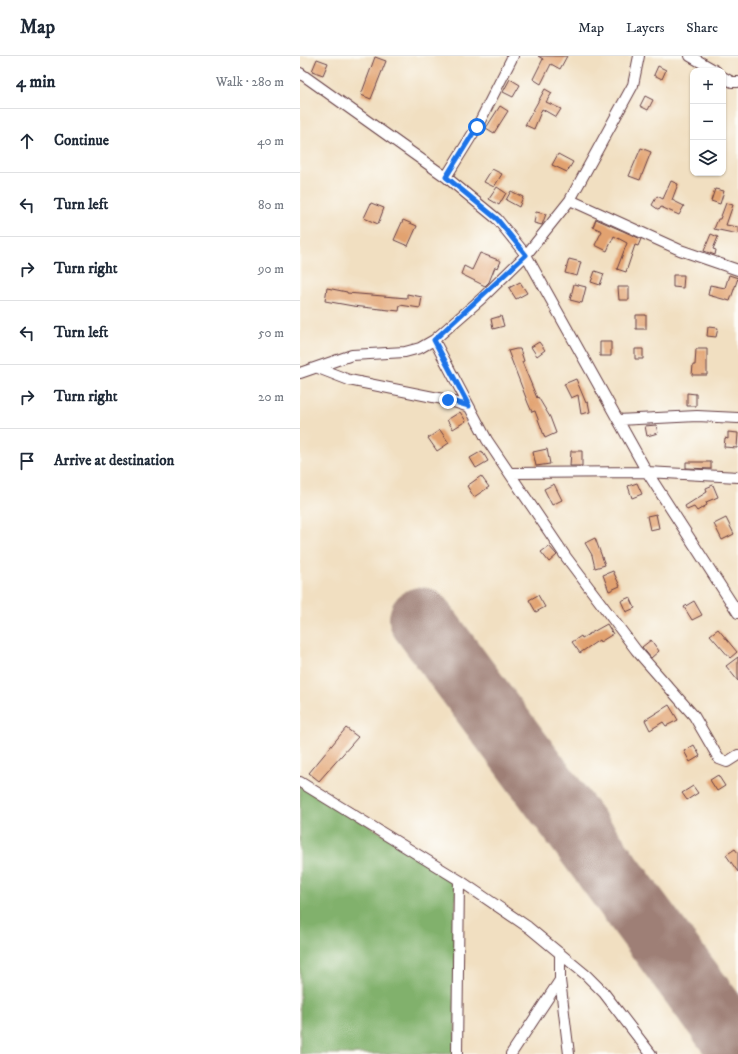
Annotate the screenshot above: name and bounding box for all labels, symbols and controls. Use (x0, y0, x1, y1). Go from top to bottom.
text: Map (20, 16, 55, 39)
text: Map (578, 19, 604, 37)
text: Layers (626, 19, 664, 37)
text: Share (686, 19, 718, 37)
map controls (690, 68, 726, 176)
button: + (690, 68, 726, 104)
text: 4 min (16, 71, 55, 93)
text: Walk · 280 m (216, 74, 284, 90)
button: − (690, 104, 726, 140)
route start (468, 118, 486, 136)
icon: ahead (16, 130, 38, 152)
text: Continue (54, 131, 109, 150)
text: 40 m (257, 133, 284, 149)
button: layers (690, 140, 726, 176)
icon: left (16, 194, 38, 216)
text: Turn left (54, 195, 108, 214)
text: 80 m (258, 197, 284, 213)
icon: right (16, 258, 38, 280)
text: Turn right (54, 259, 117, 278)
text: 90 m (258, 261, 284, 277)
icon: left (16, 322, 38, 344)
text: Turn left (54, 323, 108, 342)
text: 50 m (258, 325, 284, 341)
icon: right (16, 386, 38, 408)
text: Turn right (54, 387, 117, 406)
text: 20 m (258, 389, 284, 405)
route end (439, 391, 457, 409)
icon: arrive (16, 450, 38, 472)
text: Arrive at destination (54, 451, 174, 470)

